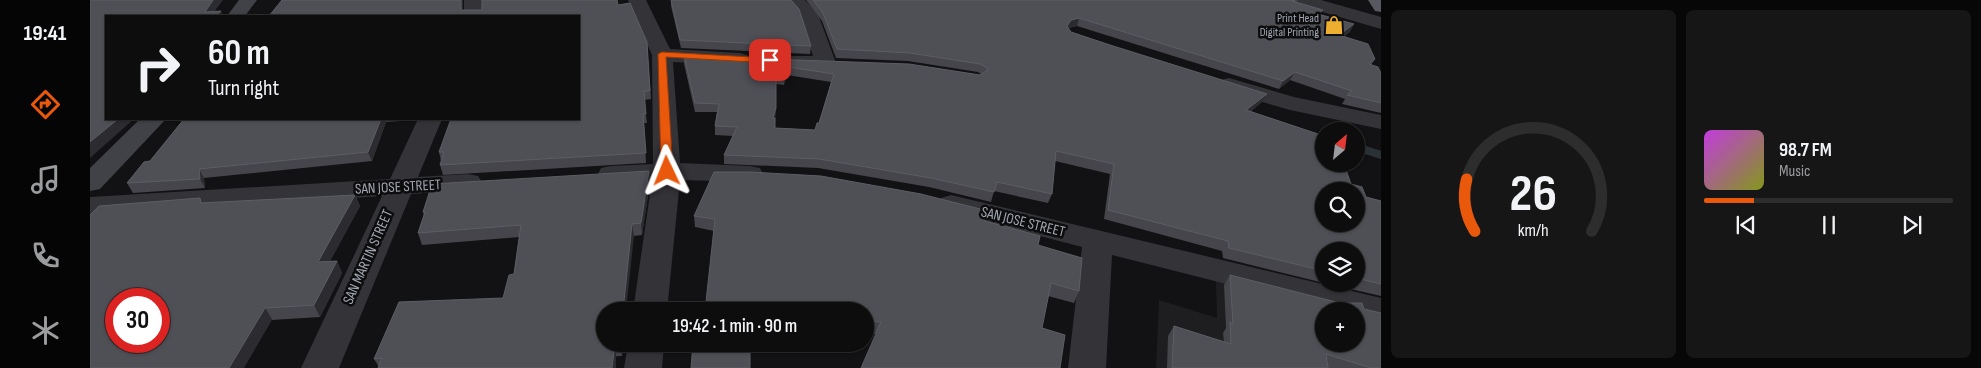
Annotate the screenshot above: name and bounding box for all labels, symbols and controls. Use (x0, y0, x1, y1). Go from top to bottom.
place label: Print Head Digital Printing (1260, 11, 1319, 40)
shop icon: Print Head Digital Printing (1323, 14, 1345, 36)
text: 19:41 (24, 20, 66, 47)
text: 60 m (208, 32, 270, 75)
icon: right (125, 35, 190, 100)
pin (749, 39, 791, 81)
icon: arrive (756, 46, 784, 74)
text: Turn right (208, 75, 279, 102)
icon: directions (28, 87, 63, 122)
north arrow (1315, 122, 1365, 172)
map controls (1315, 122, 1365, 352)
text: 98.7 FM (1779, 139, 1832, 162)
position arrow (640, 144, 692, 196)
icon: music (28, 162, 63, 197)
text: Music (1779, 162, 1810, 181)
text: 26 (1510, 163, 1557, 226)
street label: SAN JOSE STREET (355, 175, 441, 199)
button: search (1315, 182, 1365, 232)
street label: SAN JOSE STREET (979, 202, 1067, 242)
street label: SAN MARTIN STREET (339, 207, 397, 307)
icon: previous (1732, 211, 1760, 239)
icon: pause (1815, 211, 1843, 239)
icon: next (1898, 211, 1926, 239)
text: km/h (1518, 220, 1549, 241)
icon: phone (28, 238, 63, 273)
button: layers (1315, 242, 1365, 292)
speed limit sign: 30 (105, 288, 170, 353)
button: + (1315, 302, 1365, 352)
icon: climate (28, 313, 63, 348)
text: 19:42 · 1 min · 90 m (673, 315, 797, 338)

